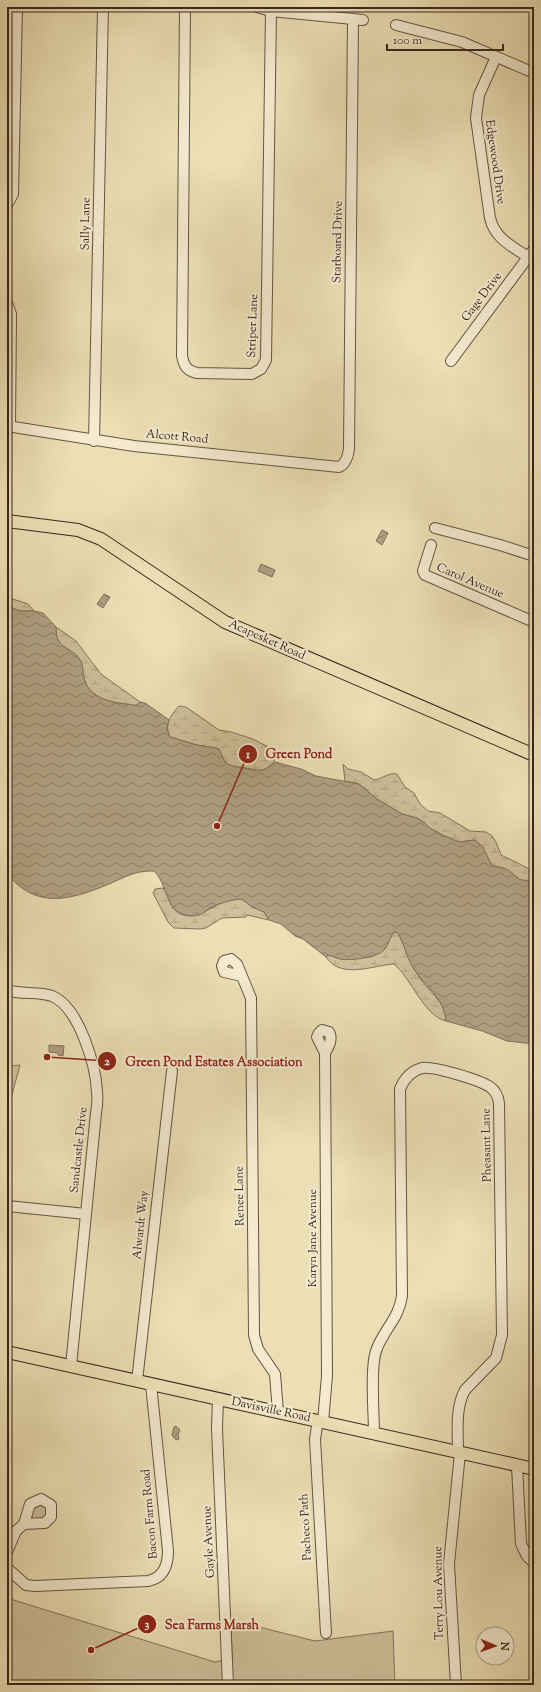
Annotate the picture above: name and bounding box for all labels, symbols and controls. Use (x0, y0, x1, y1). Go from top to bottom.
scale bar (387, 26, 503, 52)
text: 100 m (393, 32, 422, 50)
street label: Edgewood Drive (480, 119, 510, 206)
street label: Sally Lane (77, 197, 95, 251)
street label: Starboard Drive (328, 200, 348, 283)
street label: Gage Drive (457, 268, 507, 326)
street label: Striper Lane (243, 293, 263, 358)
street label: Alcott Road (145, 425, 209, 449)
street label: Carol Avenue (433, 559, 507, 603)
street label: Acapesket Road (226, 615, 309, 665)
callout: Green Pond (238, 741, 341, 766)
text: 1 (245, 746, 251, 764)
text: Green Pond (266, 746, 333, 764)
callout: Green Pond Estates Association (97, 1049, 311, 1074)
text: 2 (104, 1053, 110, 1071)
text: Green Pond Estates Association (125, 1054, 303, 1072)
street label: Sandcastle Drive (66, 1106, 93, 1194)
street label: Pheasant Lane (477, 1107, 497, 1182)
street label: Renee Lane (230, 1165, 250, 1226)
street label: Karyn Jane Avenue (304, 1188, 322, 1287)
street label: Alwardt Way (128, 1190, 154, 1260)
street label: Davisville Road (230, 1393, 313, 1427)
street label: Bacon Farm Road (137, 1468, 163, 1560)
street label: Pacheco Path (295, 1493, 317, 1561)
street label: Gayle Avenue (198, 1505, 220, 1579)
street label: Terry Lou Avenue (429, 1546, 449, 1640)
callout: Sea Farms Marsh (137, 1612, 268, 1637)
text: 3 (145, 1616, 150, 1634)
text: Sea Farms Marsh (165, 1617, 259, 1635)
north arrow (475, 1626, 515, 1666)
text: N (496, 1641, 512, 1651)

